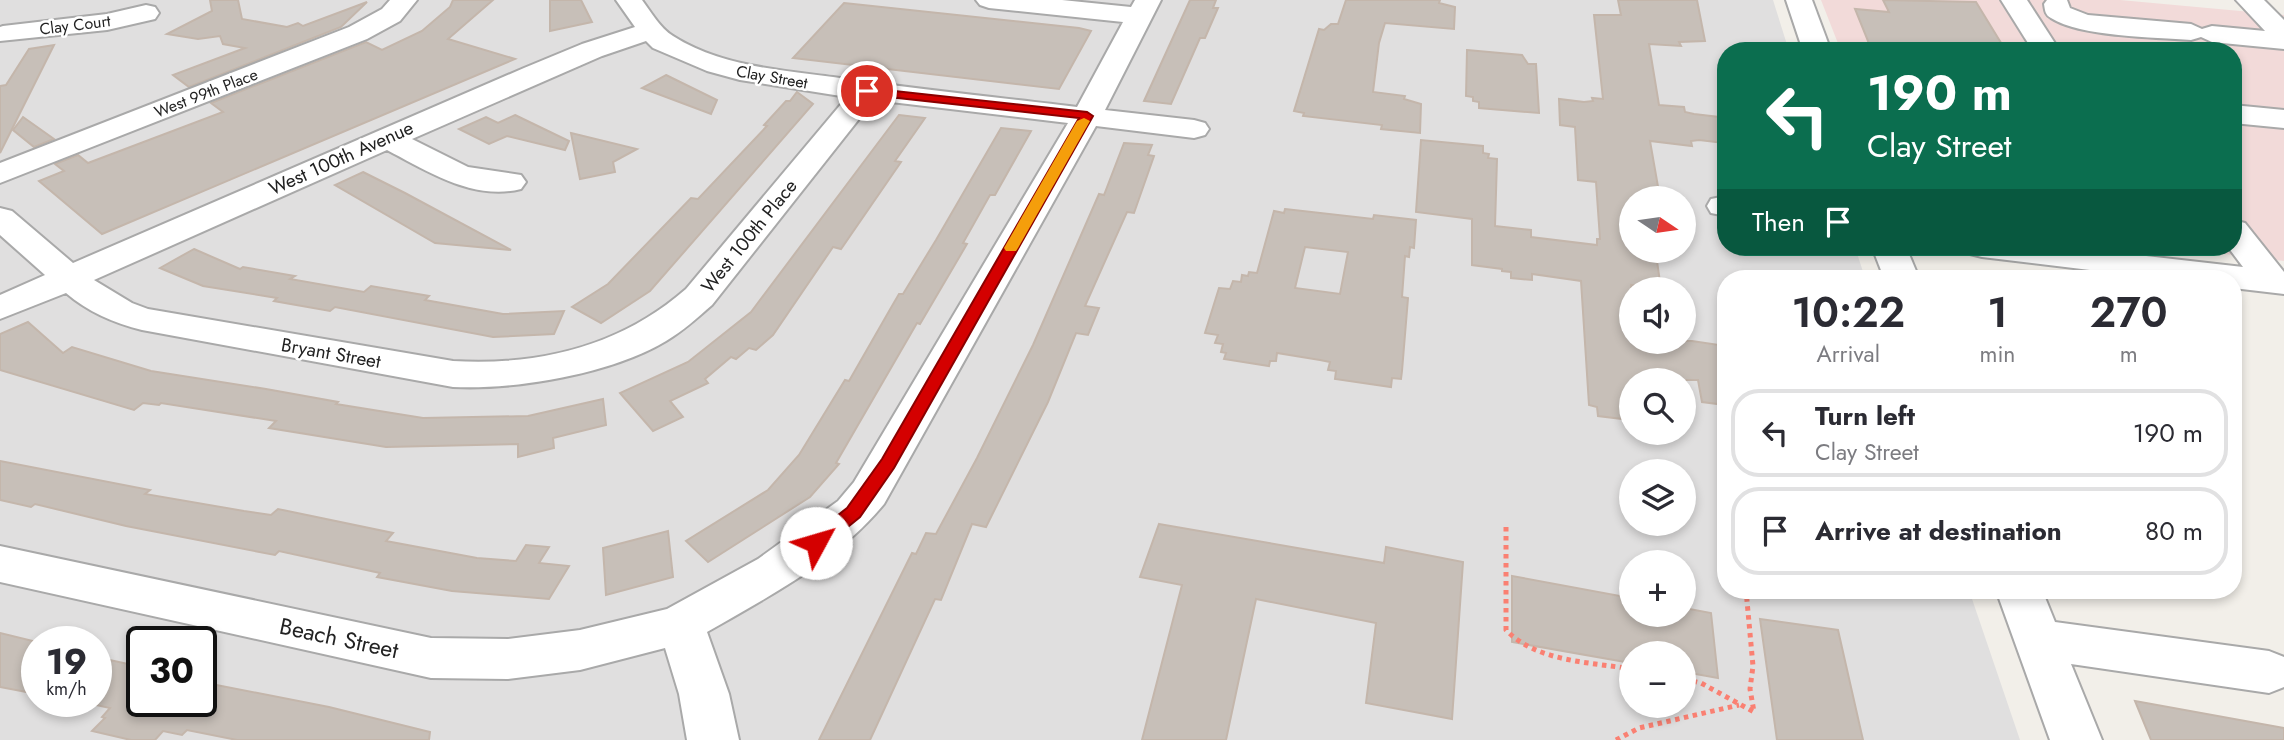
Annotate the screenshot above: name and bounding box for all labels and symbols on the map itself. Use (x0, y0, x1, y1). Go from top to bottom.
street label: Clay Court (38, 9, 112, 41)
street label: Clay Street (734, 59, 810, 95)
pin (837, 61, 897, 121)
street label: West 99th Place (151, 63, 261, 123)
street label: West 100th Avenue (264, 114, 418, 202)
street label: West 100th Place (695, 173, 803, 299)
north arrow (1619, 186, 1696, 262)
street label: Bryant Street (279, 331, 383, 375)
position arrow (779, 506, 853, 580)
street label: Beach Street (276, 609, 402, 667)
speed limit sign: 30 (126, 626, 217, 717)

